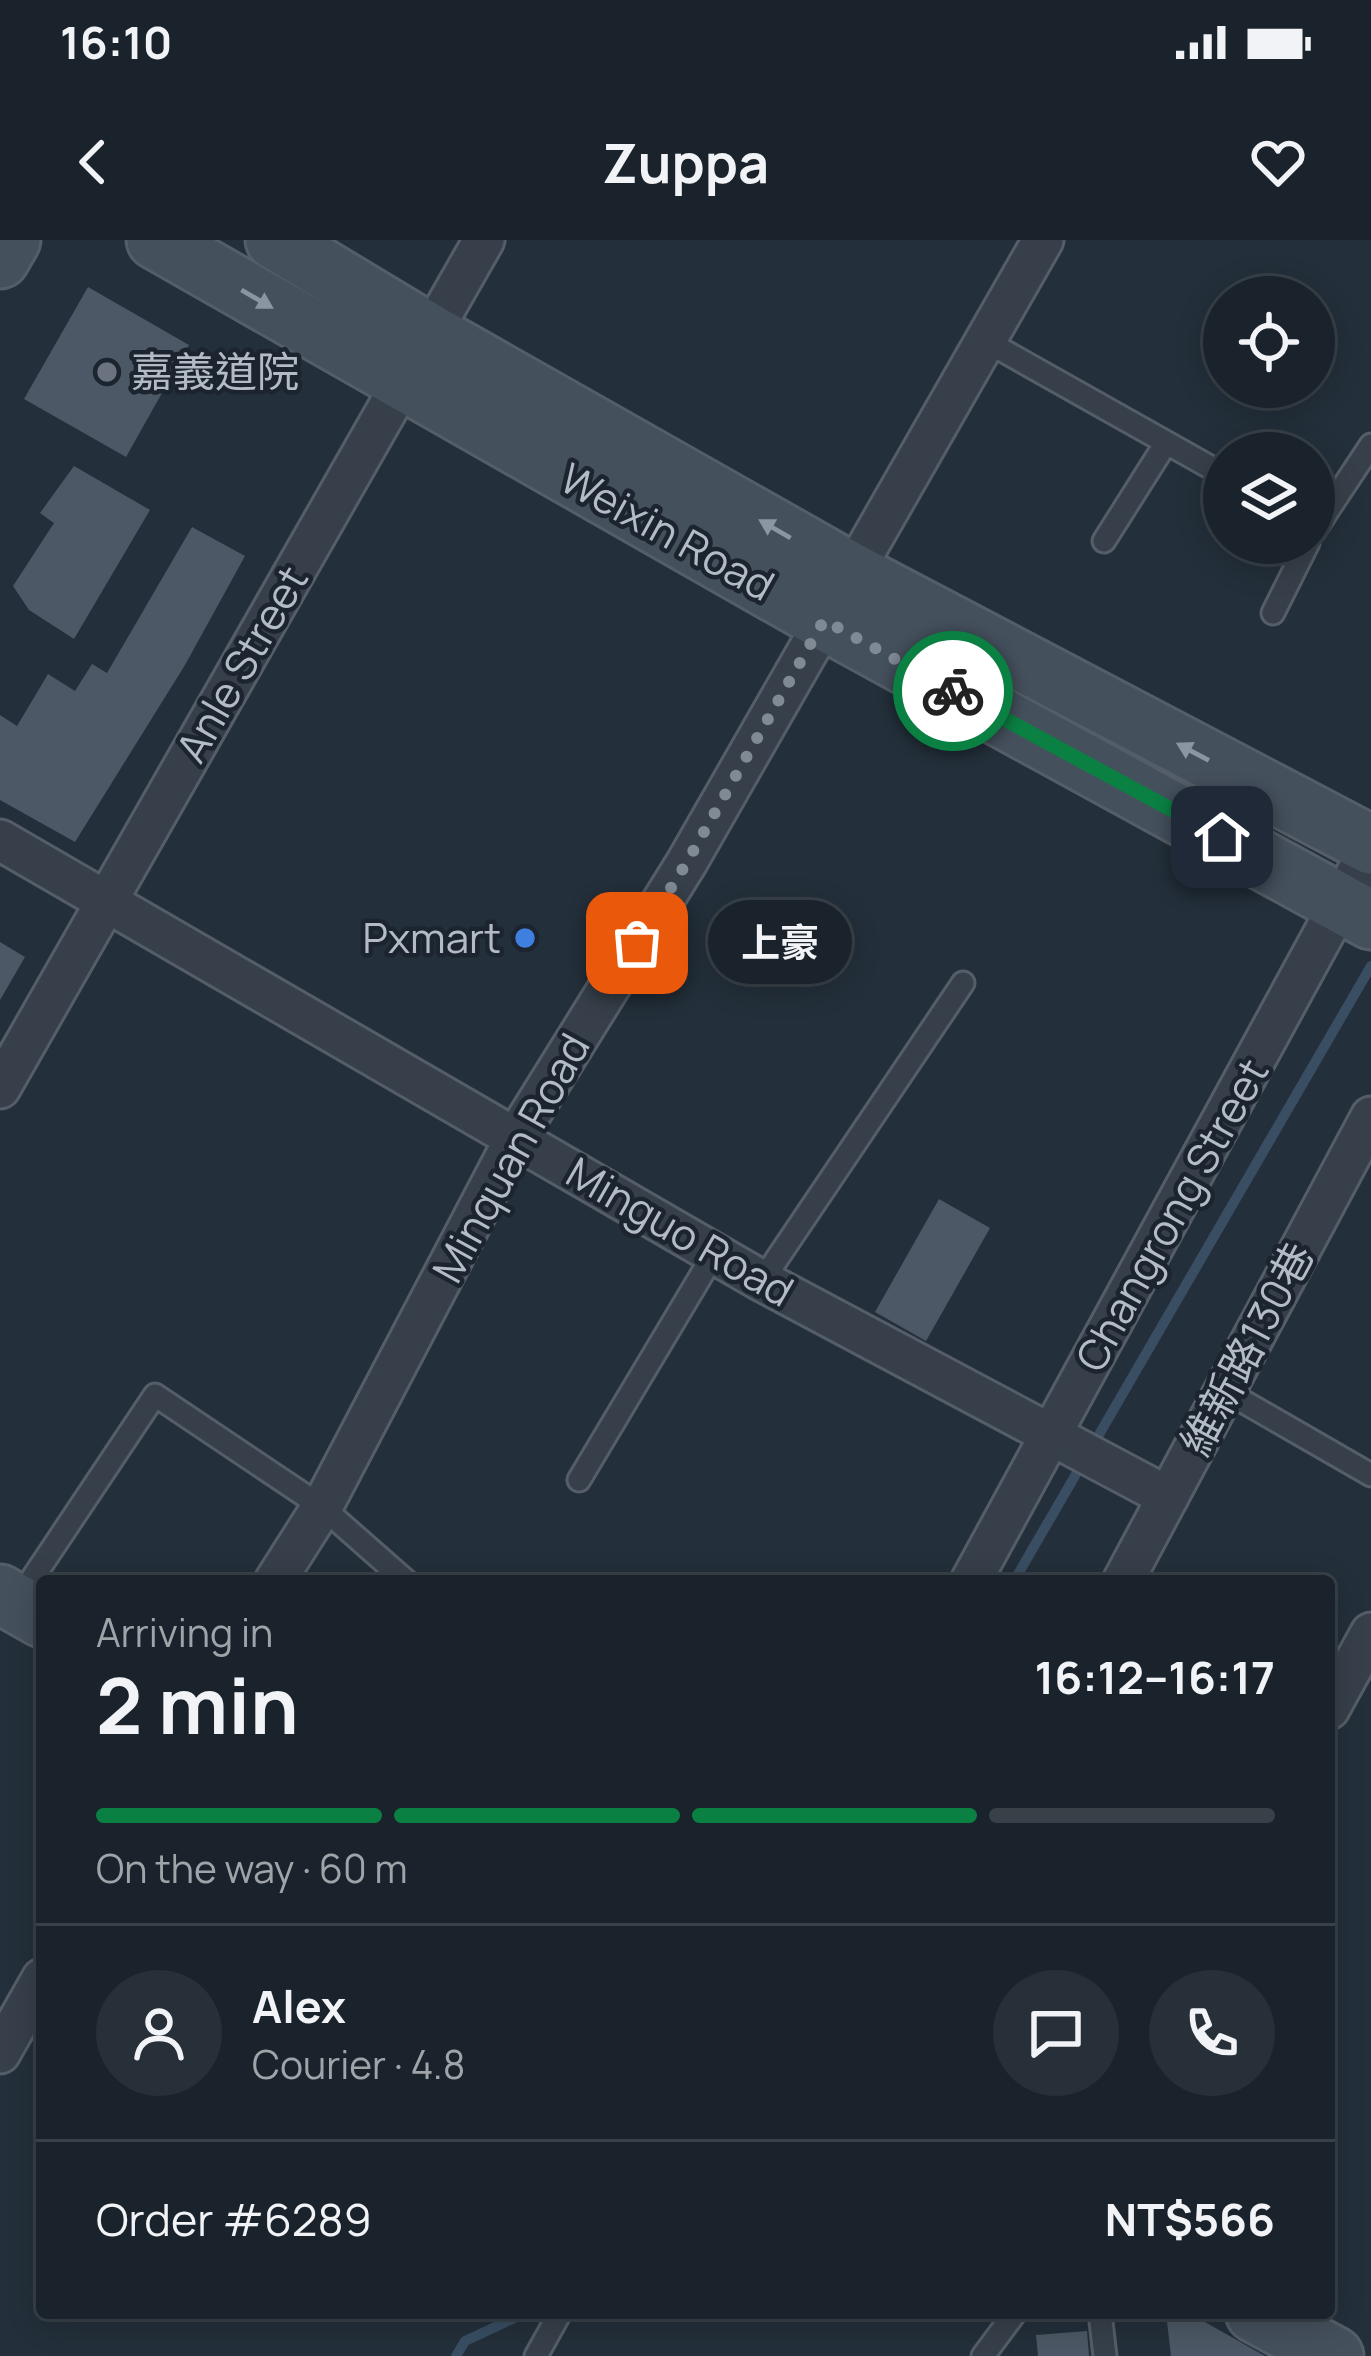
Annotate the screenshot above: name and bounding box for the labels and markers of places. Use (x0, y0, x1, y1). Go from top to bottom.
place label: 嘉義道院 (131, 342, 299, 400)
marker: 嘉義道院 (94, 359, 120, 385)
pin (1171, 786, 1273, 888)
pin (586, 892, 688, 994)
callout: 上豪 (709, 901, 853, 985)
place label: Pxmart (363, 908, 501, 966)
marker: Pxmart (512, 925, 538, 951)

